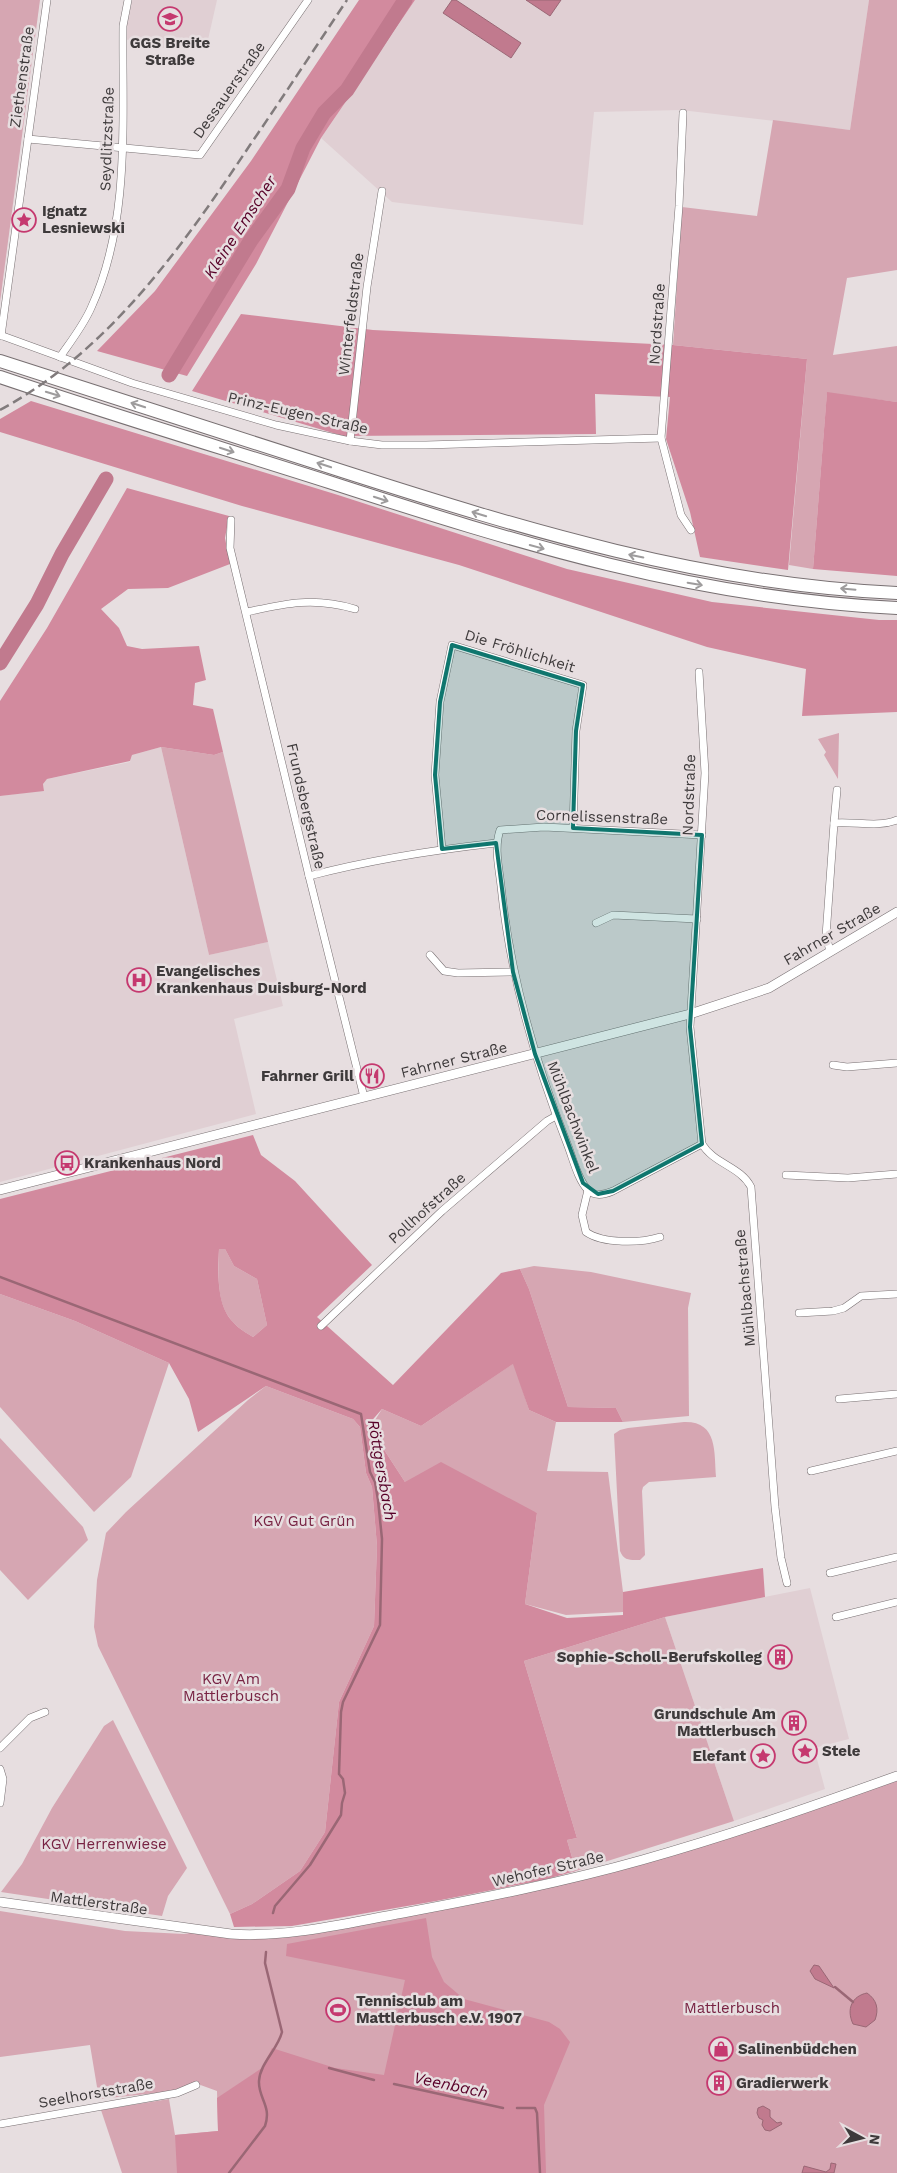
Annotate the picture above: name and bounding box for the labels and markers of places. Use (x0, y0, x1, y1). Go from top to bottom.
school or university icon: GGS Breite Straße (157, 6, 183, 32)
place label: GGS Breite Straße (130, 34, 211, 69)
place label: Ignatz Lesniewski (42, 202, 125, 237)
place icon: Ignatz Lesniewski (11, 207, 37, 233)
place label: Evangelisches Krankenhaus Duisburg-Nord (156, 962, 367, 997)
hospital icon: Evangelisches Krankenhaus Duisburg-Nord (126, 967, 152, 993)
restaurant icon: Fahrner Grill (359, 1063, 385, 1089)
place label: Fahrner Grill (261, 1067, 354, 1085)
bus stop icon: Krankenhaus Nord (54, 1150, 80, 1176)
place label: Krankenhaus Nord (84, 1154, 221, 1172)
building icon: Sophie-Scholl-Berufskolleg (767, 1644, 793, 1670)
place label: Sophie-Scholl-Berufskolleg (557, 1648, 763, 1666)
place label: Grundschule Am Mattlerbusch (654, 1705, 776, 1740)
building icon: Grundschule Am Mattlerbusch (781, 1710, 807, 1736)
place icon: Stele (792, 1738, 818, 1764)
place label: Stele (822, 1742, 861, 1760)
place icon: Elefant (750, 1743, 776, 1769)
place label: Elefant (692, 1747, 746, 1765)
place label: Tennisclub am Mattlerbusch e.V. 1907 (356, 1992, 522, 2027)
sports icon: Tennisclub am Mattlerbusch e.V. 1907 (325, 1997, 351, 2023)
shop icon: Salinenbüdchen (708, 2036, 734, 2062)
place label: Salinenbüdchen (738, 2040, 857, 2058)
building icon: Gradierwerk (706, 2070, 732, 2096)
place label: Gradierwerk (736, 2074, 829, 2092)

